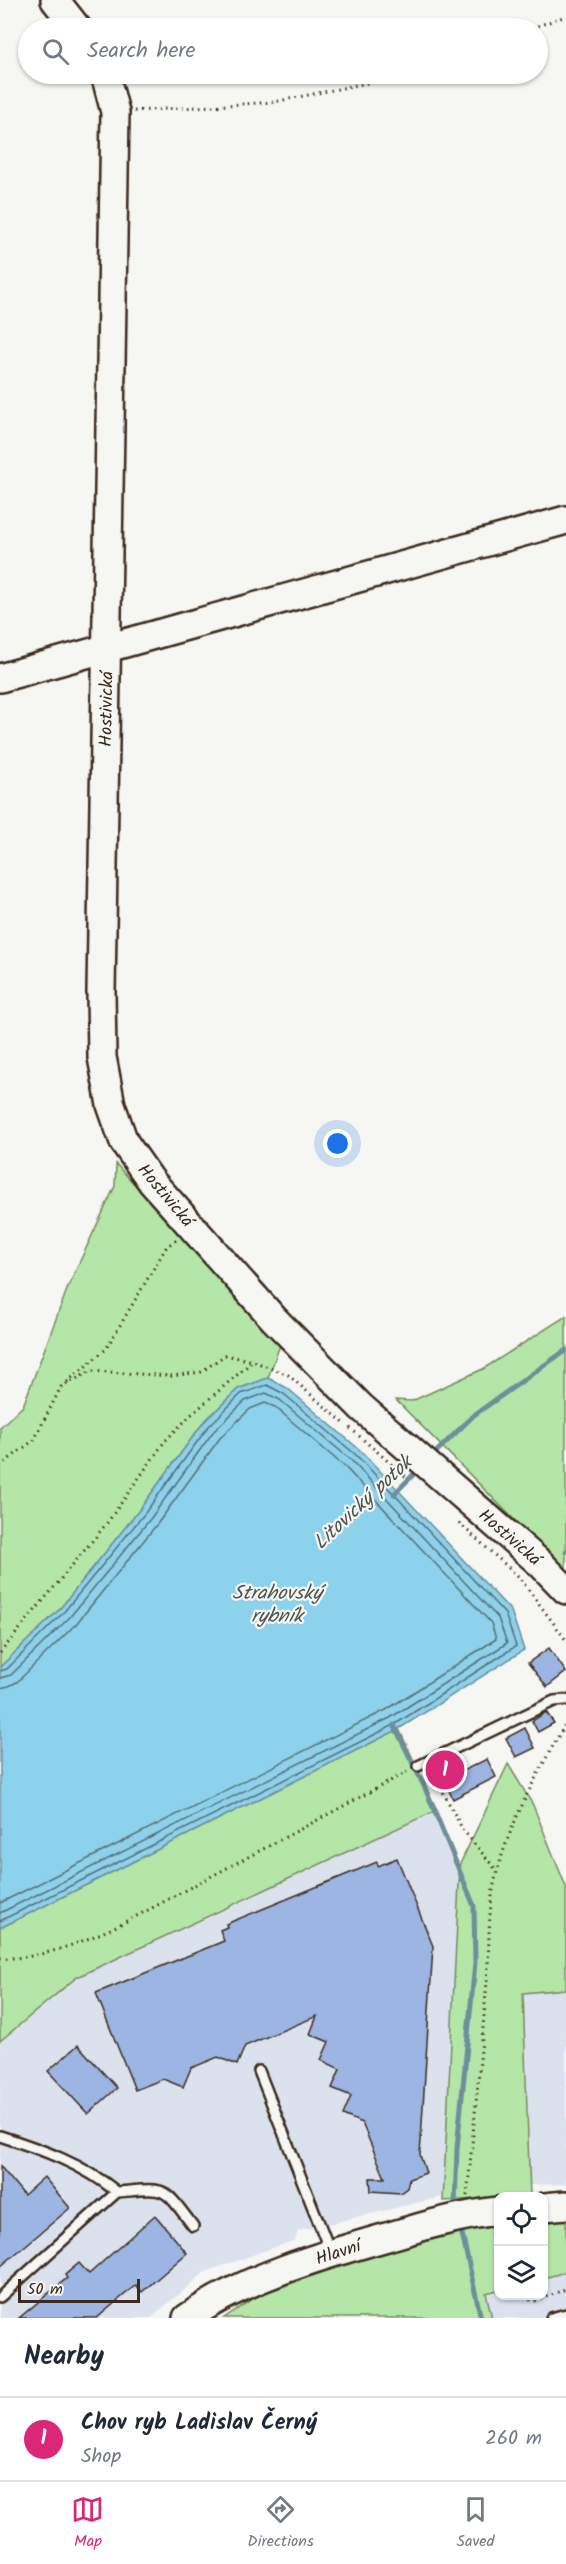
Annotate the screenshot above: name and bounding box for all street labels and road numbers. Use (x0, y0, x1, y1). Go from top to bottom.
street label: Hostivická (92, 669, 123, 747)
street label: Hostivická (129, 1158, 201, 1236)
street label: Hostivická (471, 1502, 548, 1575)
street label: Hlavní (312, 2232, 368, 2274)

